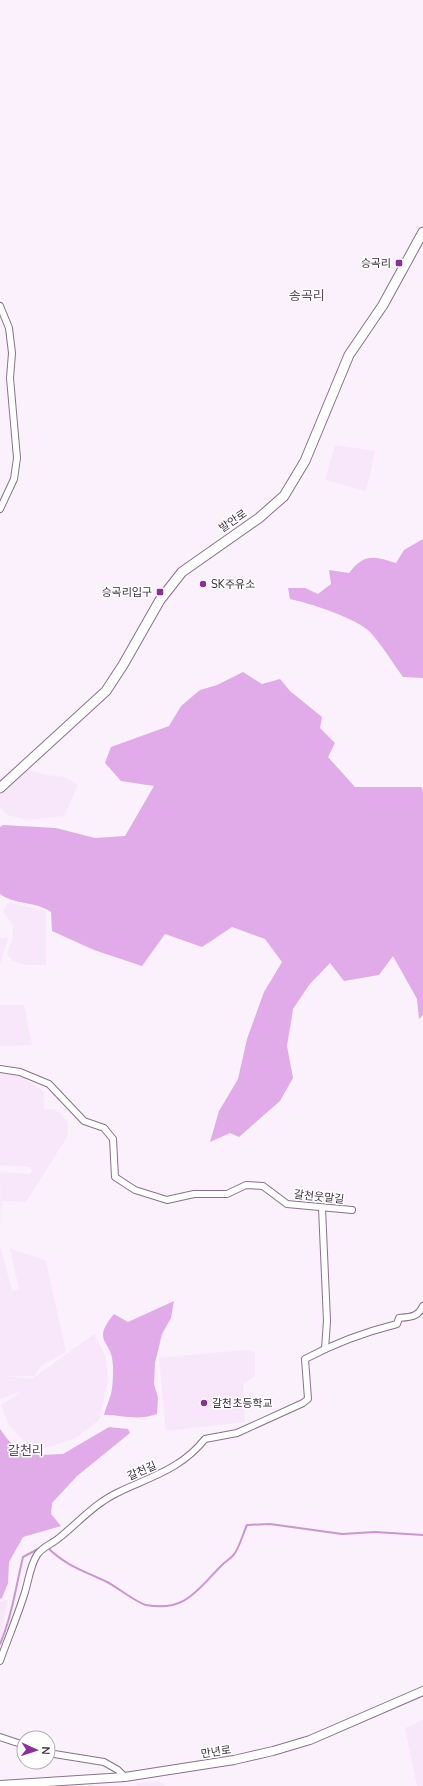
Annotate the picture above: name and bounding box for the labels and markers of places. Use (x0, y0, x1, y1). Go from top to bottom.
place label: 승곡리 (361, 256, 391, 271)
marker: 승곡리 (394, 258, 404, 268)
place label: SK주유소 (211, 577, 255, 592)
marker: SK주유소 (198, 579, 208, 589)
place label: 승곡리입구 (101, 585, 152, 600)
marker: 승곡리입구 (155, 587, 165, 597)
place label: 갈천초등학교 (212, 1396, 273, 1411)
marker: 갈천초등학교 (199, 1398, 209, 1408)

